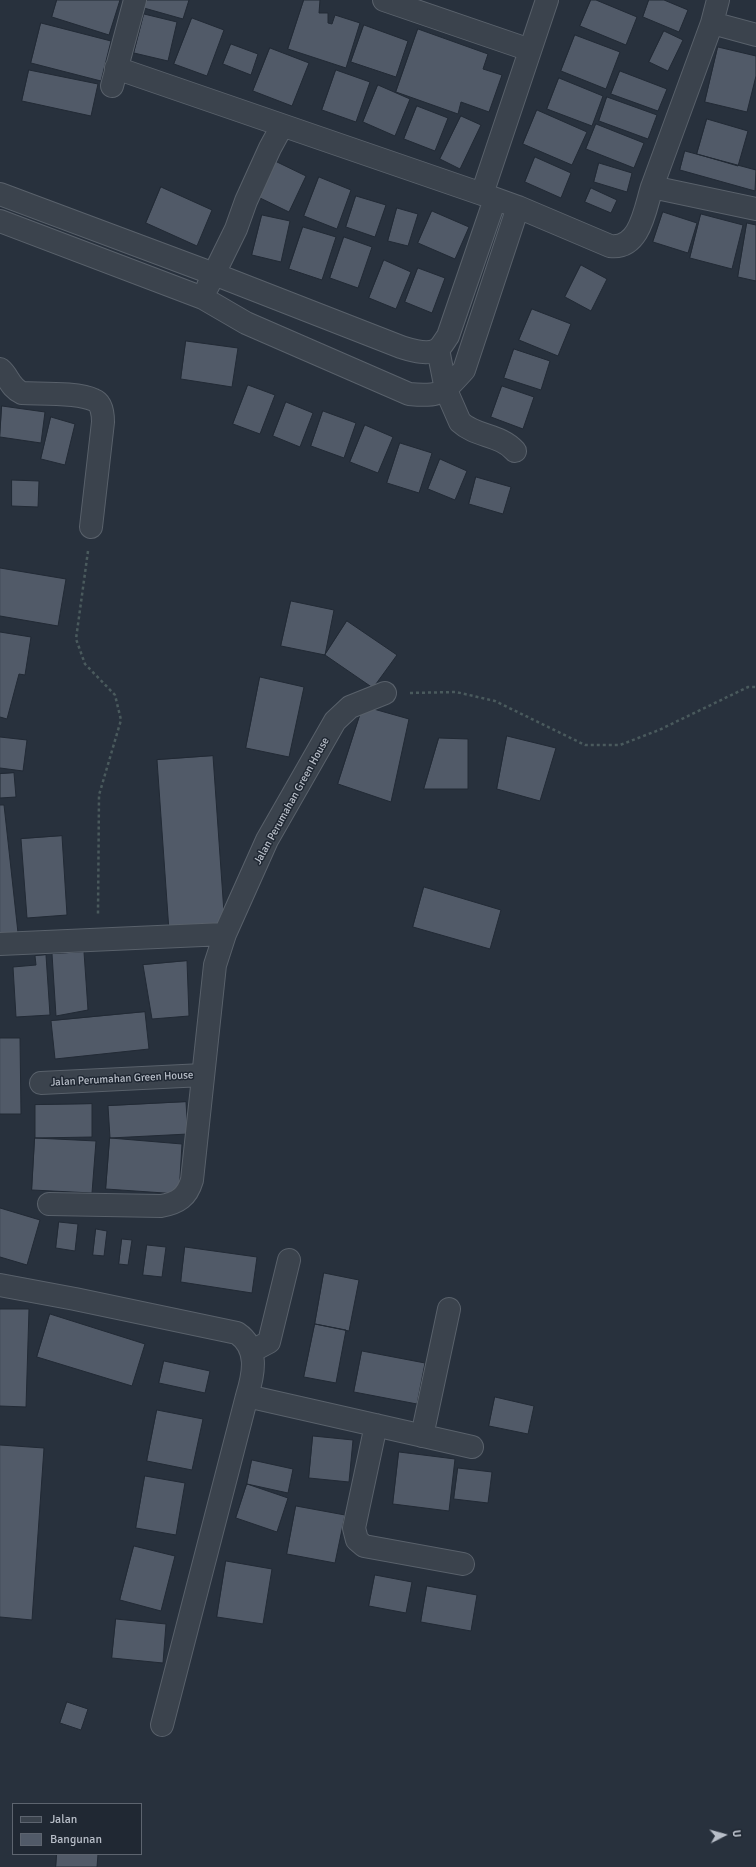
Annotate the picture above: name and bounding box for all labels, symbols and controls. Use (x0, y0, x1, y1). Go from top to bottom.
street label: Jalan Perumahan Green House (252, 735, 332, 867)
street label: Jalan Perumahan Green House (50, 1069, 194, 1089)
legend (12, 1803, 142, 1855)
text: Jalan (50, 1812, 77, 1827)
north arrow (704, 1815, 744, 1855)
text: U (730, 1829, 743, 1838)
text: Bangunan (50, 1832, 102, 1847)

